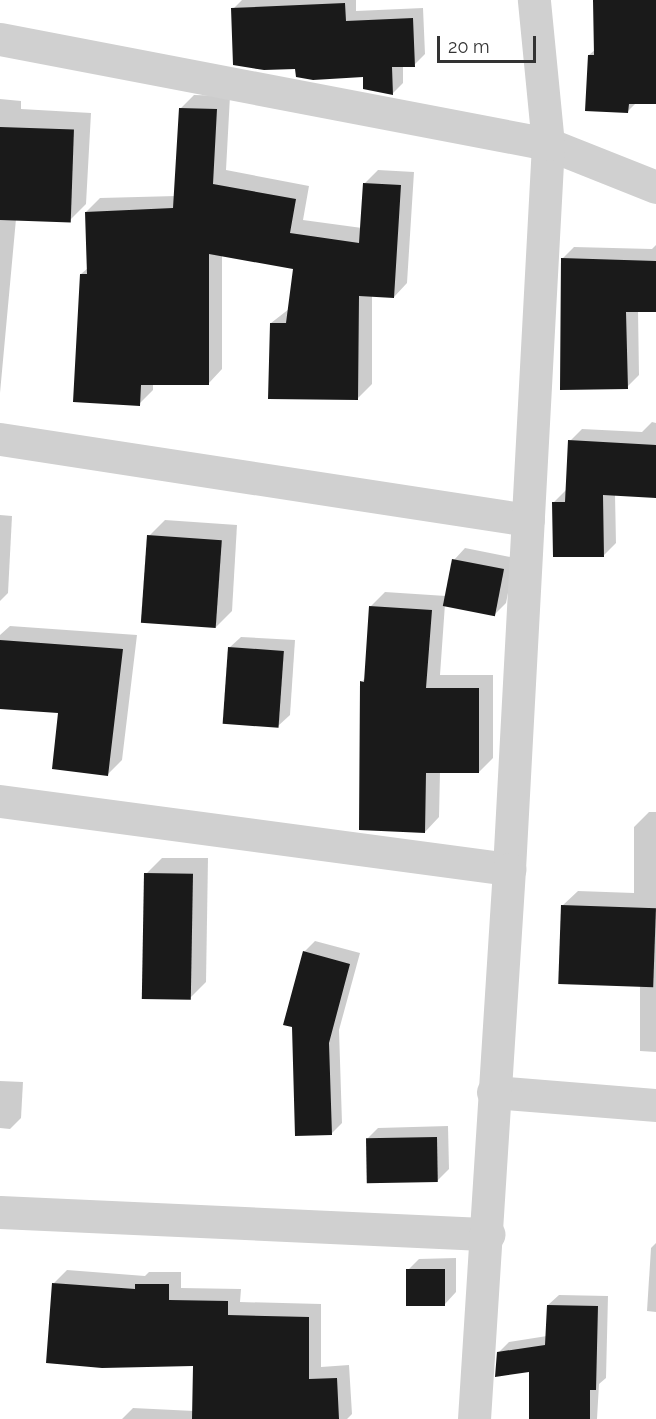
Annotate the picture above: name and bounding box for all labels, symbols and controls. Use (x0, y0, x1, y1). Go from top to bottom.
scale bar (440, 24, 539, 62)
text: 20 m (448, 36, 490, 57)

